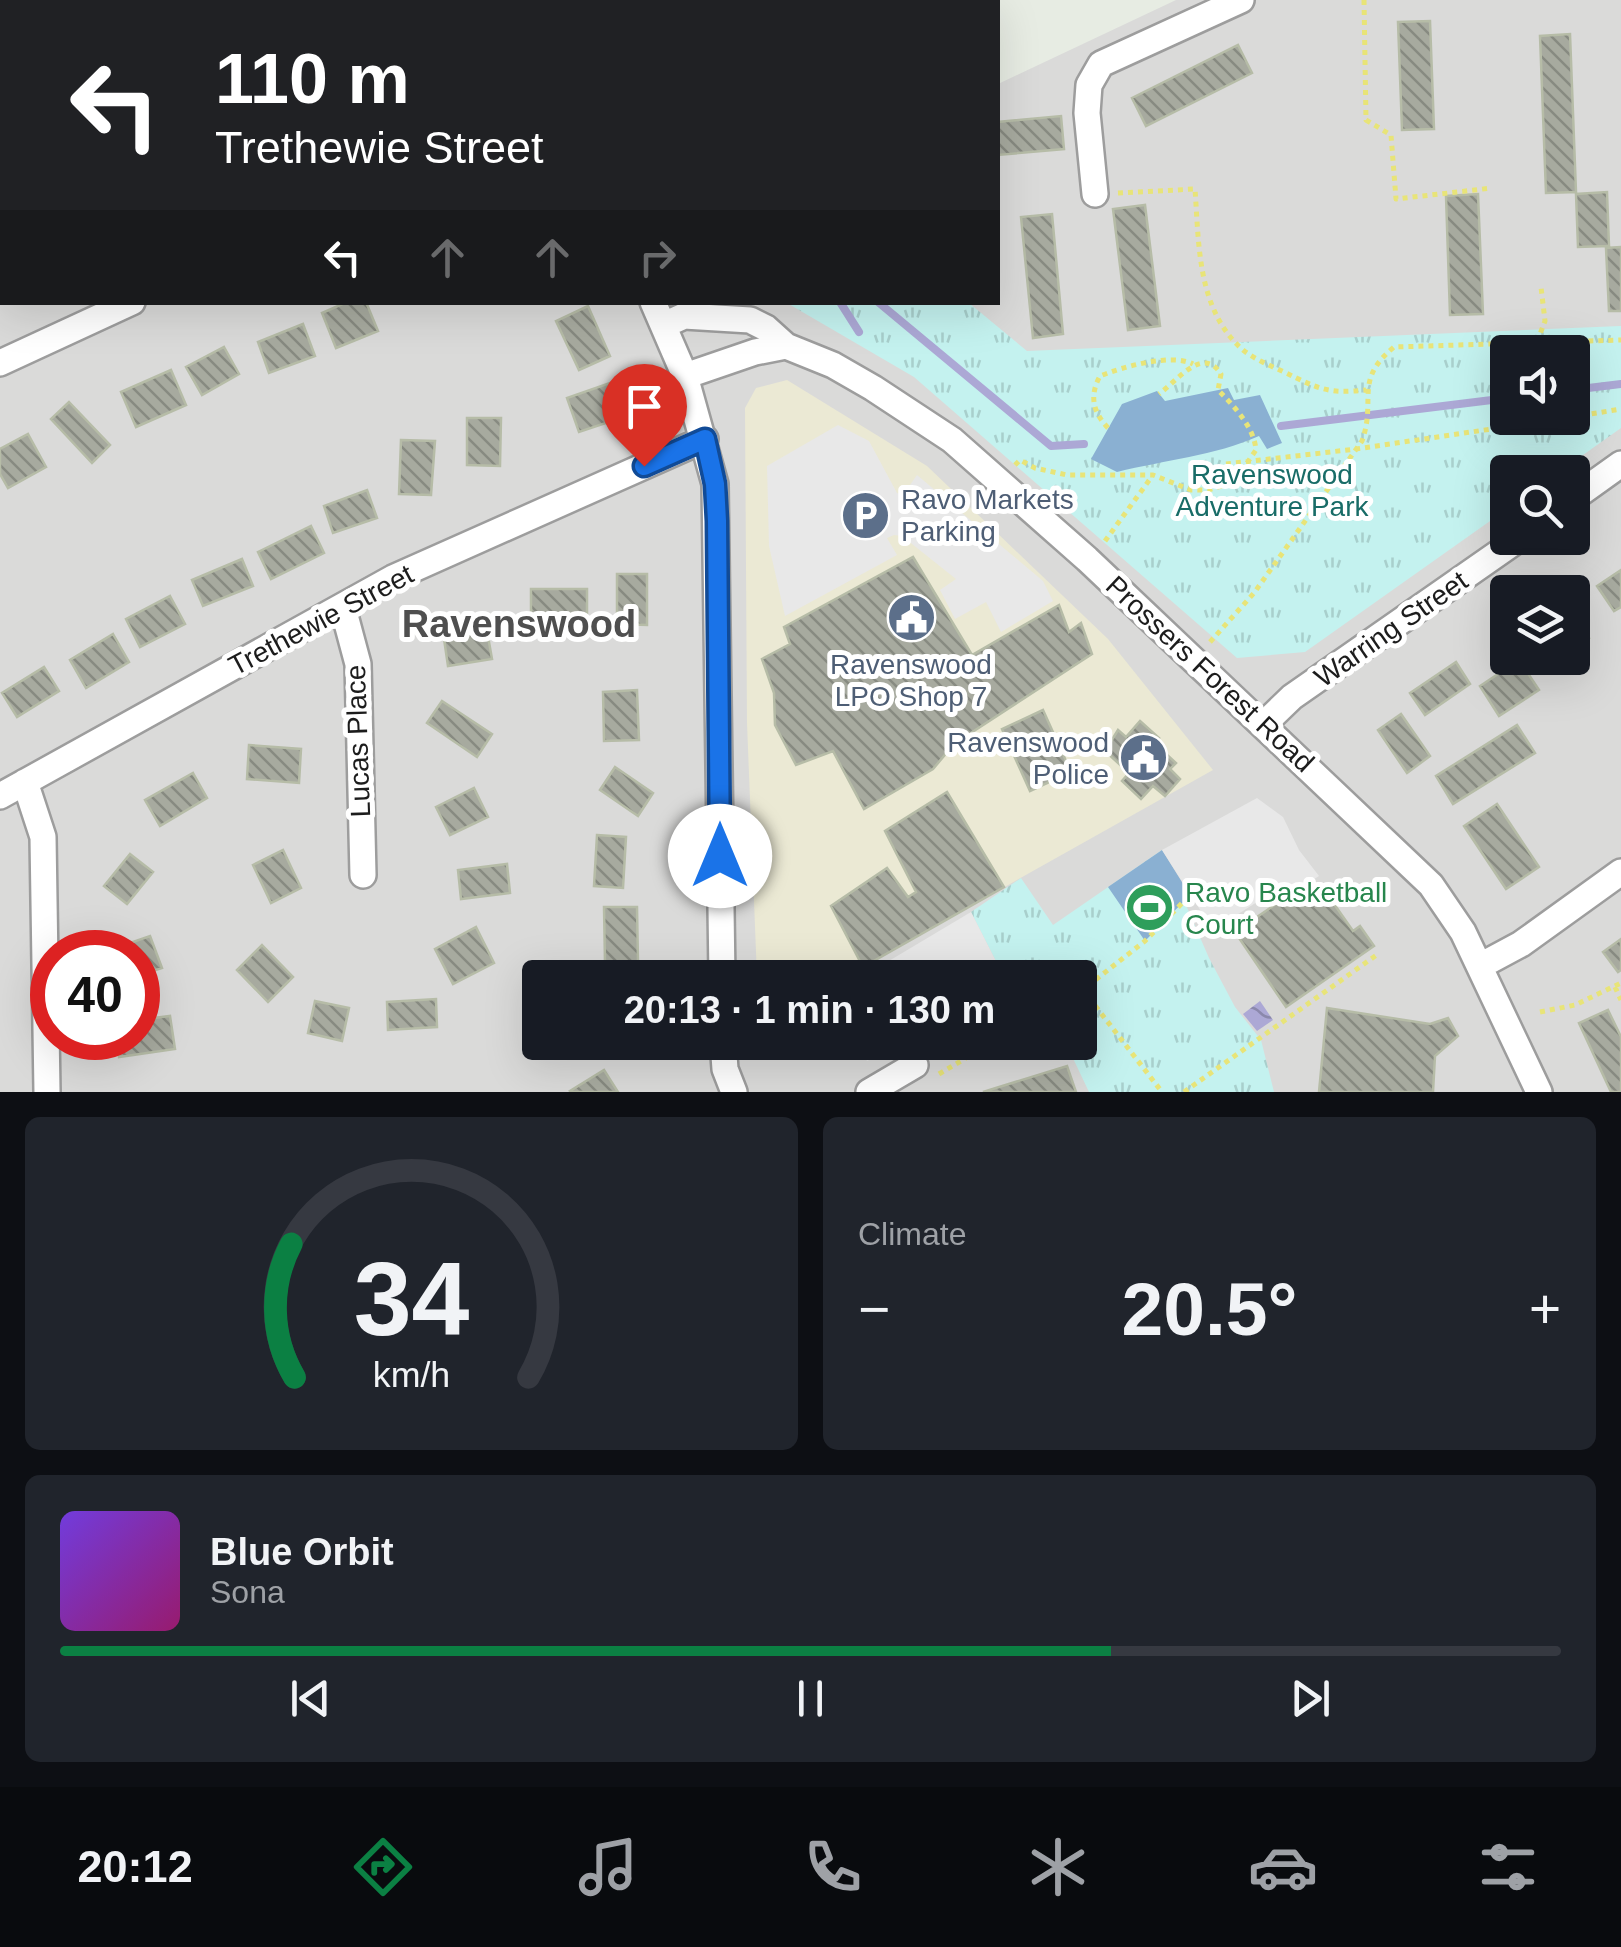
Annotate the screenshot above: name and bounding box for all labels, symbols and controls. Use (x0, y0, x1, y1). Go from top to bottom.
icon: left (50, 40, 180, 170)
text: 110 m (215, 40, 410, 118)
text: Trethewie Street (215, 122, 543, 173)
icon: left (315, 230, 370, 285)
icon: ahead (420, 230, 475, 285)
icon: ahead (525, 230, 580, 285)
icon: right (630, 230, 685, 285)
map controls (1490, 335, 1590, 675)
button: sound (1490, 335, 1590, 435)
pin (602, 364, 687, 467)
icon: arrive (617, 379, 672, 434)
button: search (1490, 455, 1590, 555)
park label: Ravenswood Adventure Park (1176, 459, 1369, 522)
place label: Ravo Markets Parking (901, 484, 1074, 547)
parking icon: Ravo Markets Parking (840, 489, 892, 541)
street label: Trethewie Street (223, 558, 419, 682)
street label: Warring Street (1309, 565, 1474, 693)
street label: Prossers Forest Road (1100, 570, 1320, 778)
button: layers (1490, 575, 1590, 675)
public building icon: Ravenswood LPO Shop 7 (885, 591, 937, 643)
district label: Ravenswood (402, 603, 636, 645)
place label: Ravenswood LPO Shop 7 (830, 649, 992, 712)
street label: Lucas Place (340, 664, 376, 818)
place label: Ravenswood Police (947, 727, 1109, 790)
public building icon: Ravenswood Police (1118, 732, 1170, 784)
position arrow (668, 804, 772, 908)
place label: Ravo Basketball Court (1185, 877, 1387, 940)
sports icon: Ravo Basketball Court (1124, 882, 1176, 934)
speed limit sign: 40 (30, 930, 160, 1060)
text: 20:13 · 1 min · 130 m (624, 989, 995, 1031)
text: Climate (858, 1216, 966, 1252)
text: 34 (354, 1241, 469, 1357)
text: 20.5° (1122, 1267, 1297, 1351)
text: − (858, 1278, 890, 1340)
text: + (1529, 1278, 1561, 1340)
text: km/h (373, 1355, 450, 1395)
text: Blue Orbit (210, 1531, 394, 1573)
text: Sona (210, 1574, 285, 1610)
icon: previous (283, 1671, 338, 1726)
icon: pause (783, 1671, 838, 1726)
icon: next (1283, 1671, 1338, 1726)
icon: directions (348, 1832, 418, 1902)
icon: music (573, 1832, 643, 1902)
icon: phone (798, 1832, 868, 1902)
icon: climate (1023, 1832, 1093, 1902)
icon: car (1248, 1832, 1318, 1902)
icon: filters (1473, 1832, 1543, 1902)
text: 20:12 (78, 1841, 193, 1892)

